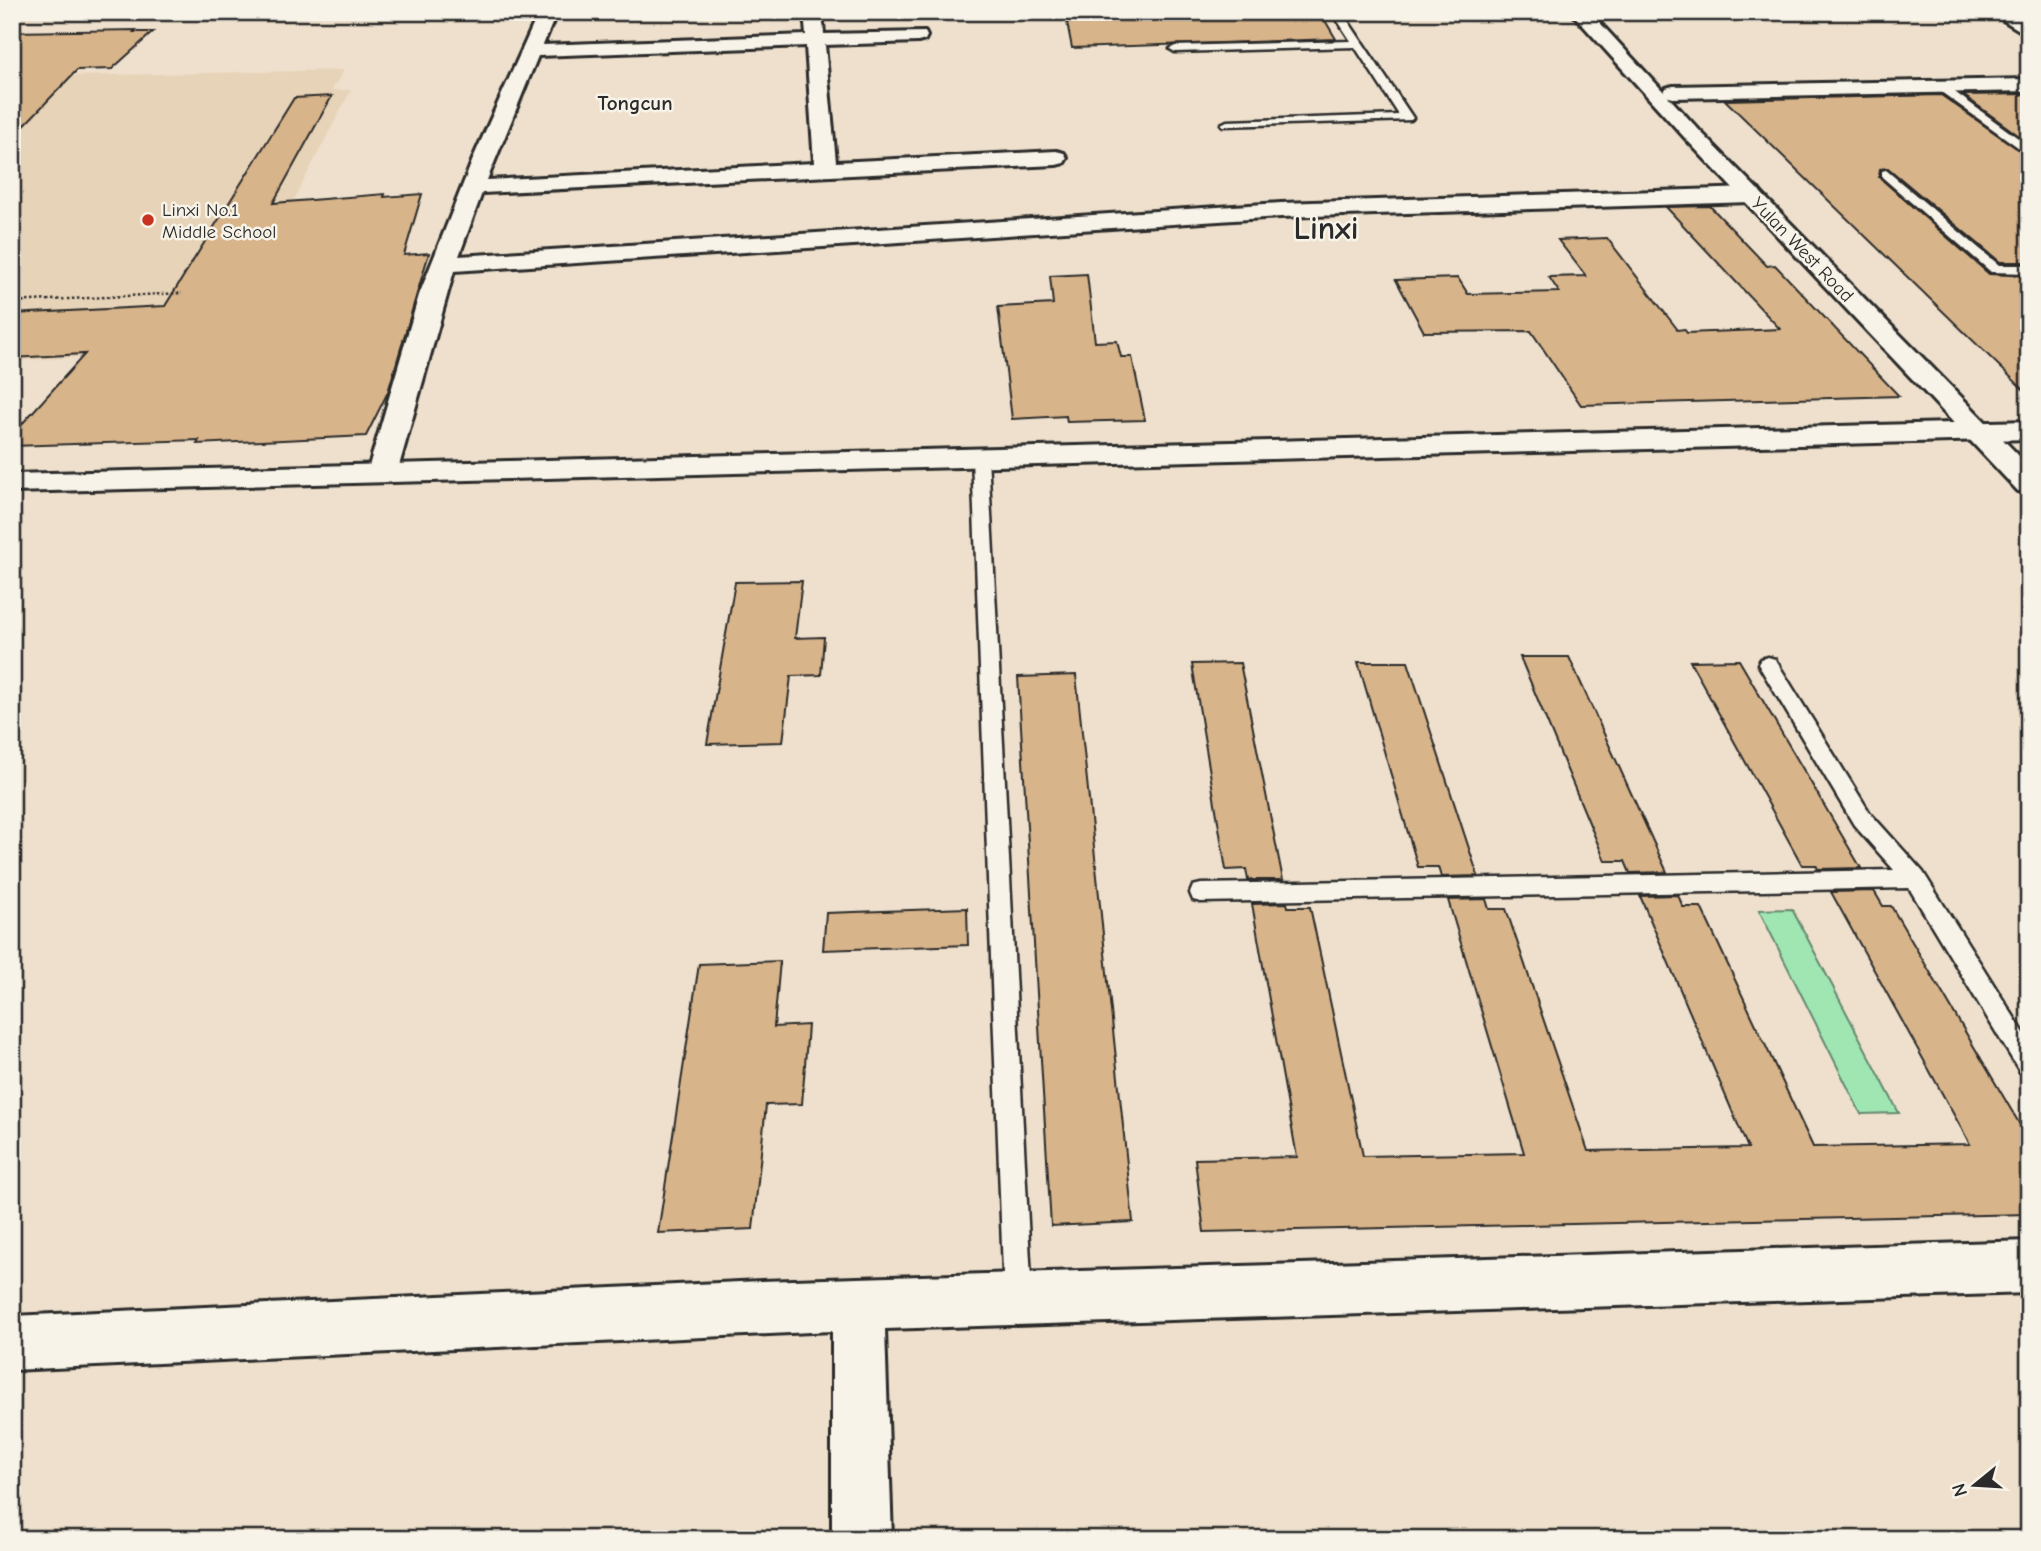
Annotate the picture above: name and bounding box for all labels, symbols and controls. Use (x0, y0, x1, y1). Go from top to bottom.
district label: Tongcun (597, 91, 673, 115)
street label: Yulan West Road (1747, 193, 1858, 307)
place label: Linxi No.1 Middle School (162, 199, 277, 243)
district label: Linxi (1293, 210, 1359, 247)
marker: Linxi No.1 Middle School (140, 212, 156, 228)
north arrow (1940, 1450, 2010, 1520)
text: N (1947, 1481, 1972, 1499)

